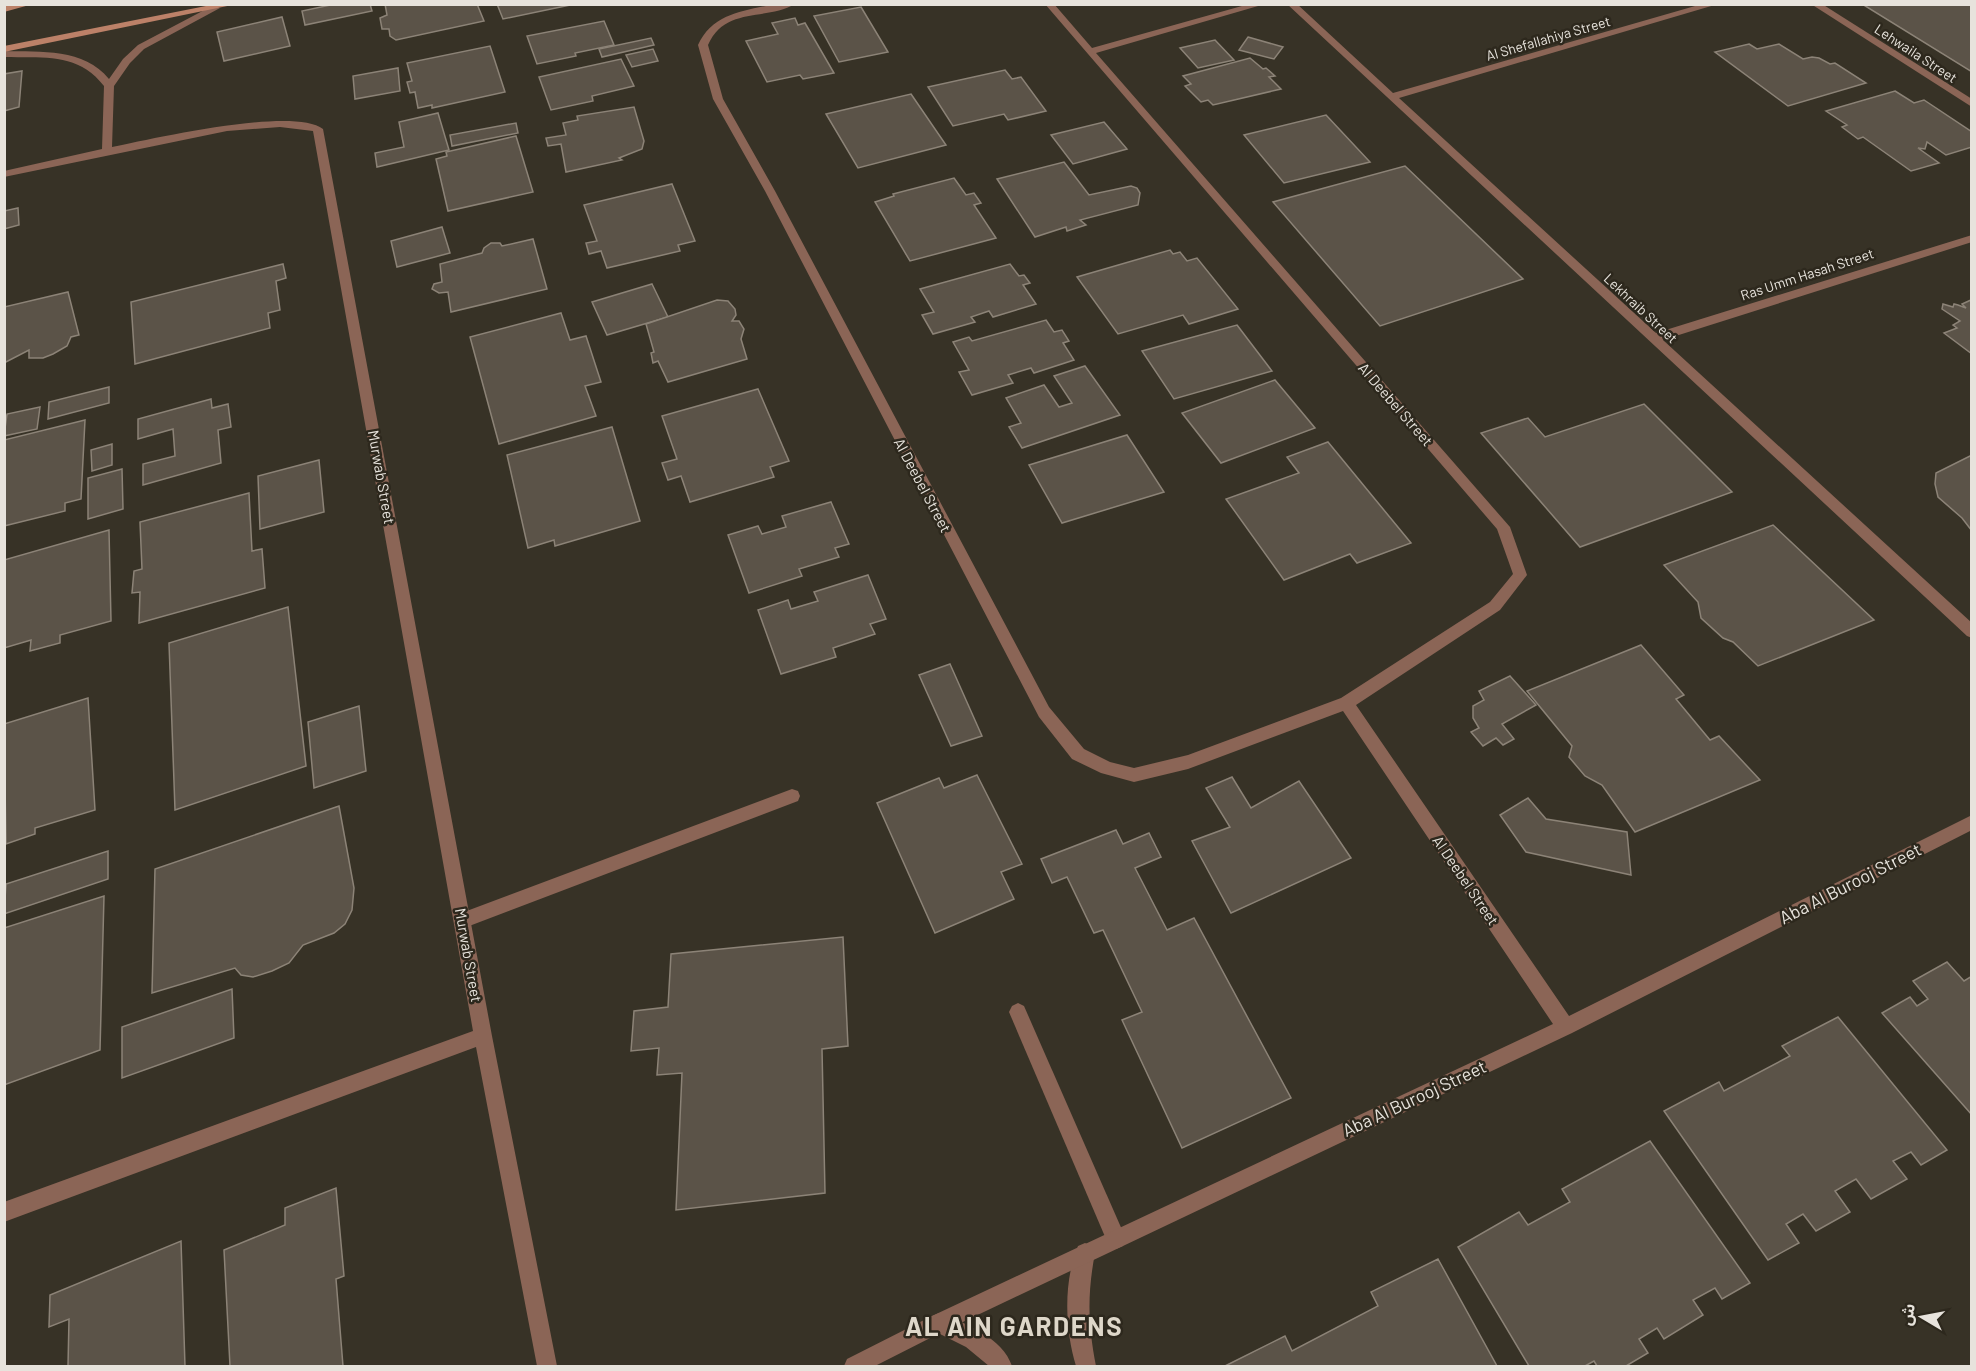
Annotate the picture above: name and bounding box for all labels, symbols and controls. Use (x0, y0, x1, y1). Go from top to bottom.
street label: Al Shefallahiya Street (1484, 12, 1612, 64)
street label: Lehwaila Street (1872, 20, 1960, 86)
street label: Ras Umm Hasah Street (1738, 244, 1876, 304)
street label: Lekhraib Street (1601, 270, 1681, 346)
street label: Al Deebel Street (1355, 359, 1437, 449)
street label: Murwab Street (365, 429, 399, 525)
street label: Al Deebel Street (891, 435, 955, 535)
street label: Al Deebel Street (1429, 832, 1503, 928)
street label: Aba Al Burooj Street (1775, 838, 1925, 928)
street label: Murwab Street (452, 907, 486, 1003)
street label: Aba Al Burooj Street (1339, 1055, 1489, 1141)
north arrow (1892, 1287, 1952, 1347)
text: ش (1895, 1302, 1919, 1327)
district label: AL AIN GARDENS (905, 1310, 1123, 1341)

